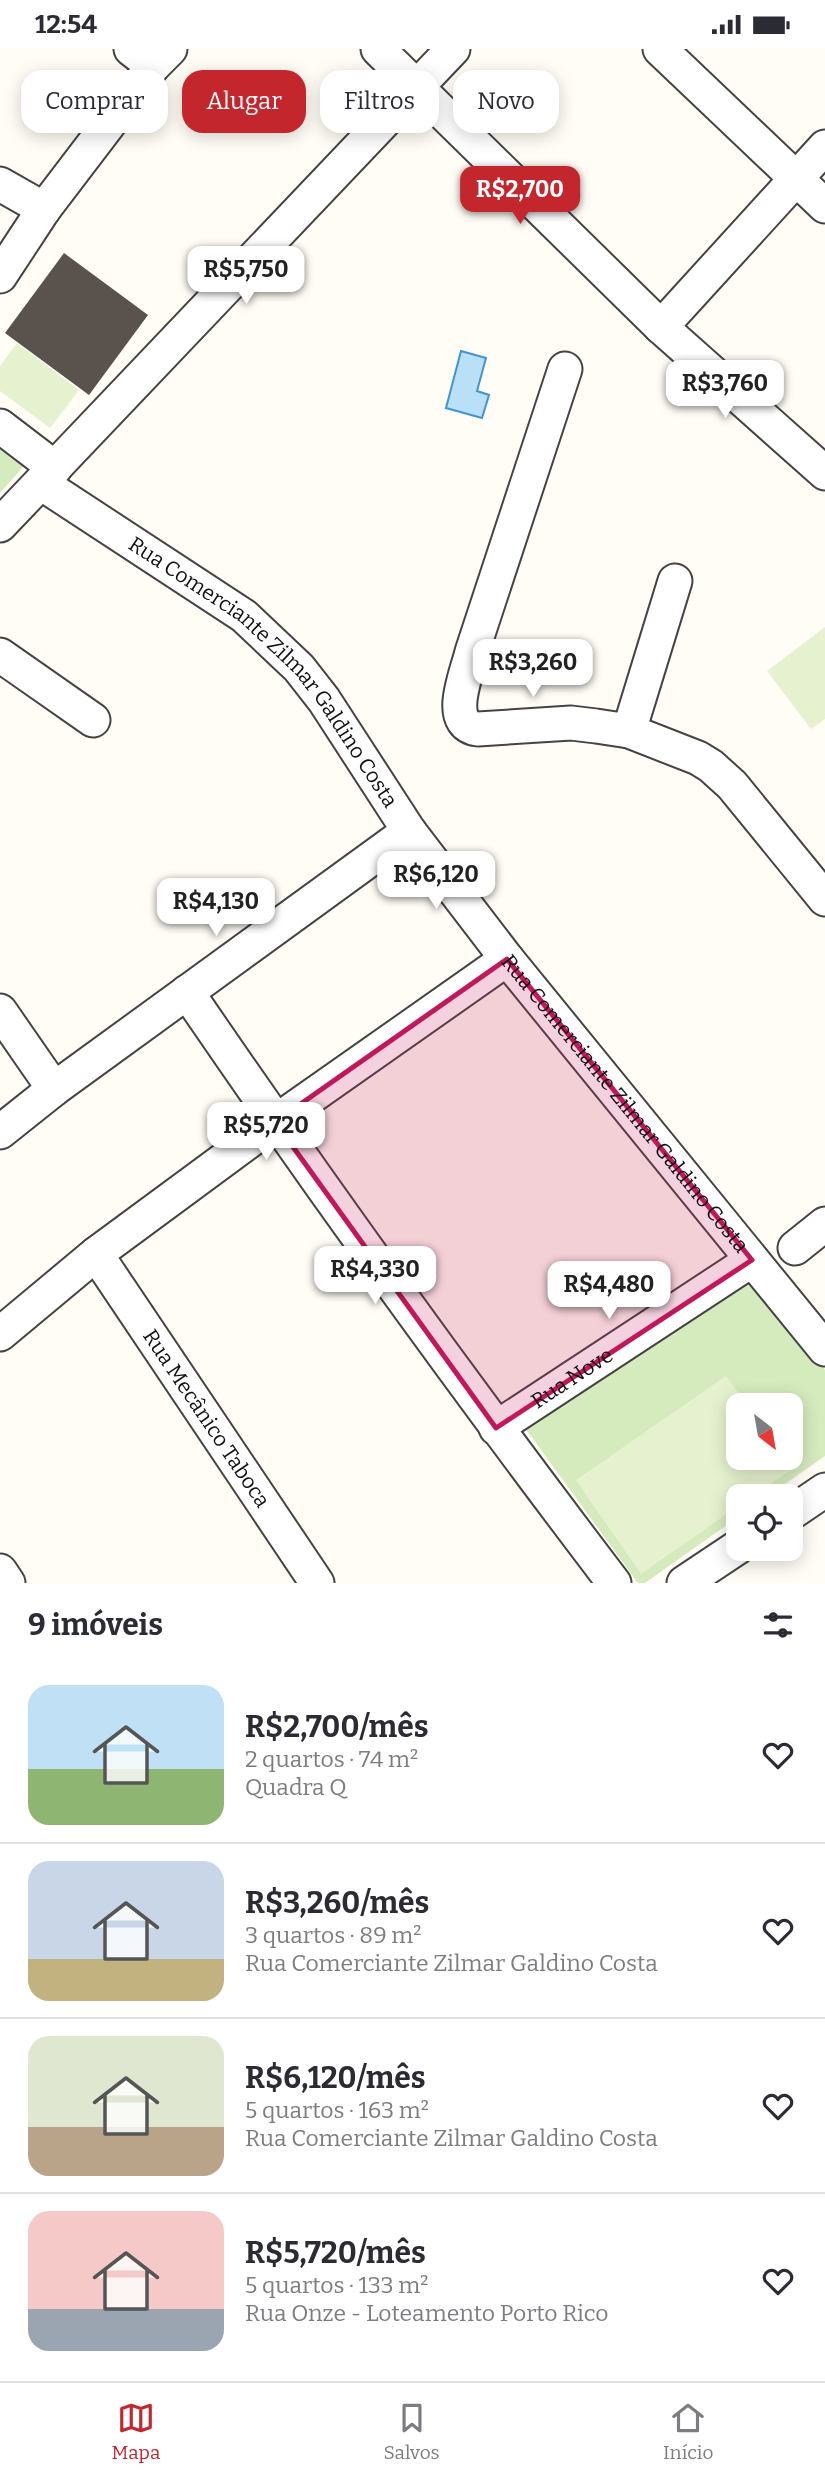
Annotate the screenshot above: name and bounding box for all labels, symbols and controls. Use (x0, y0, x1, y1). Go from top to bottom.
text: 12:54 (35, 9, 97, 40)
chip: Comprar (21, 70, 168, 133)
chip: Alugar (182, 70, 306, 133)
chip: Filtros (320, 70, 439, 133)
chip: Novo (453, 70, 559, 133)
pin: R$2,700 (455, 167, 585, 226)
text: R$2,700 (476, 175, 564, 203)
pin: R$5,750 (181, 247, 311, 306)
text: R$5,750 (203, 255, 289, 283)
pin: R$3,760 (660, 361, 790, 420)
text: R$3,760 (682, 369, 768, 397)
street label: Rua Comerciante Zilmar Galdino Costa (124, 531, 404, 813)
pin: R$3,260 (468, 639, 598, 699)
text: R$3,260 (489, 648, 577, 676)
pin: R$6,120 (371, 851, 501, 911)
text: R$6,120 (393, 860, 479, 888)
pin: R$4,130 (151, 879, 281, 938)
text: R$4,130 (173, 887, 259, 915)
street label: Rua Comerciante Zilmar Galdino Costa (496, 949, 755, 1258)
pin: R$5,720 (201, 1103, 331, 1162)
text: R$5,720 (223, 1111, 309, 1139)
pin: R$4,330 (310, 1247, 440, 1306)
text: R$4,330 (330, 1255, 420, 1283)
pin: R$4,480 (544, 1261, 674, 1321)
text: R$4,480 (564, 1270, 654, 1298)
street label: Rua Mecânico Taboca (137, 1324, 276, 1513)
street label: Rua Nove (526, 1342, 618, 1414)
north arrow (726, 1393, 803, 1470)
map controls (726, 1393, 803, 1561)
button: locate (726, 1484, 803, 1561)
icon: filters (759, 1606, 797, 1644)
text: 9 imóveis (28, 1607, 163, 1643)
text: R$2,700/mês (245, 1709, 428, 1745)
icon: home (84, 1713, 168, 1797)
icon: heart (759, 1736, 797, 1774)
text: 2 quartos · 74 m² (245, 1745, 418, 1773)
text: Quadra Q (245, 1773, 347, 1801)
text: R$3,260/mês (245, 1885, 429, 1921)
icon: home (84, 1889, 168, 1973)
icon: heart (759, 1912, 797, 1950)
text: 3 quartos · 89 m² (245, 1921, 421, 1949)
text: Rua Comerciante Zilmar Galdino Costa (245, 1949, 658, 1977)
text: R$6,120/mês (245, 2060, 426, 2096)
icon: home (84, 2064, 168, 2148)
icon: heart (759, 2087, 797, 2125)
text: 5 quartos · 163 m² (245, 2096, 429, 2124)
text: Rua Comerciante Zilmar Galdino Costa (245, 2124, 658, 2152)
text: R$5,720/mês (245, 2235, 426, 2271)
icon: home (84, 2239, 168, 2323)
icon: heart (759, 2262, 797, 2300)
text: 5 quartos · 133 m² (245, 2271, 428, 2299)
text: Rua Onze - Loteamento Porto Rico (245, 2299, 608, 2327)
tab: Mapa (112, 2399, 160, 2464)
tab: Salvos (384, 2399, 440, 2464)
tab: Início (663, 2399, 713, 2464)

